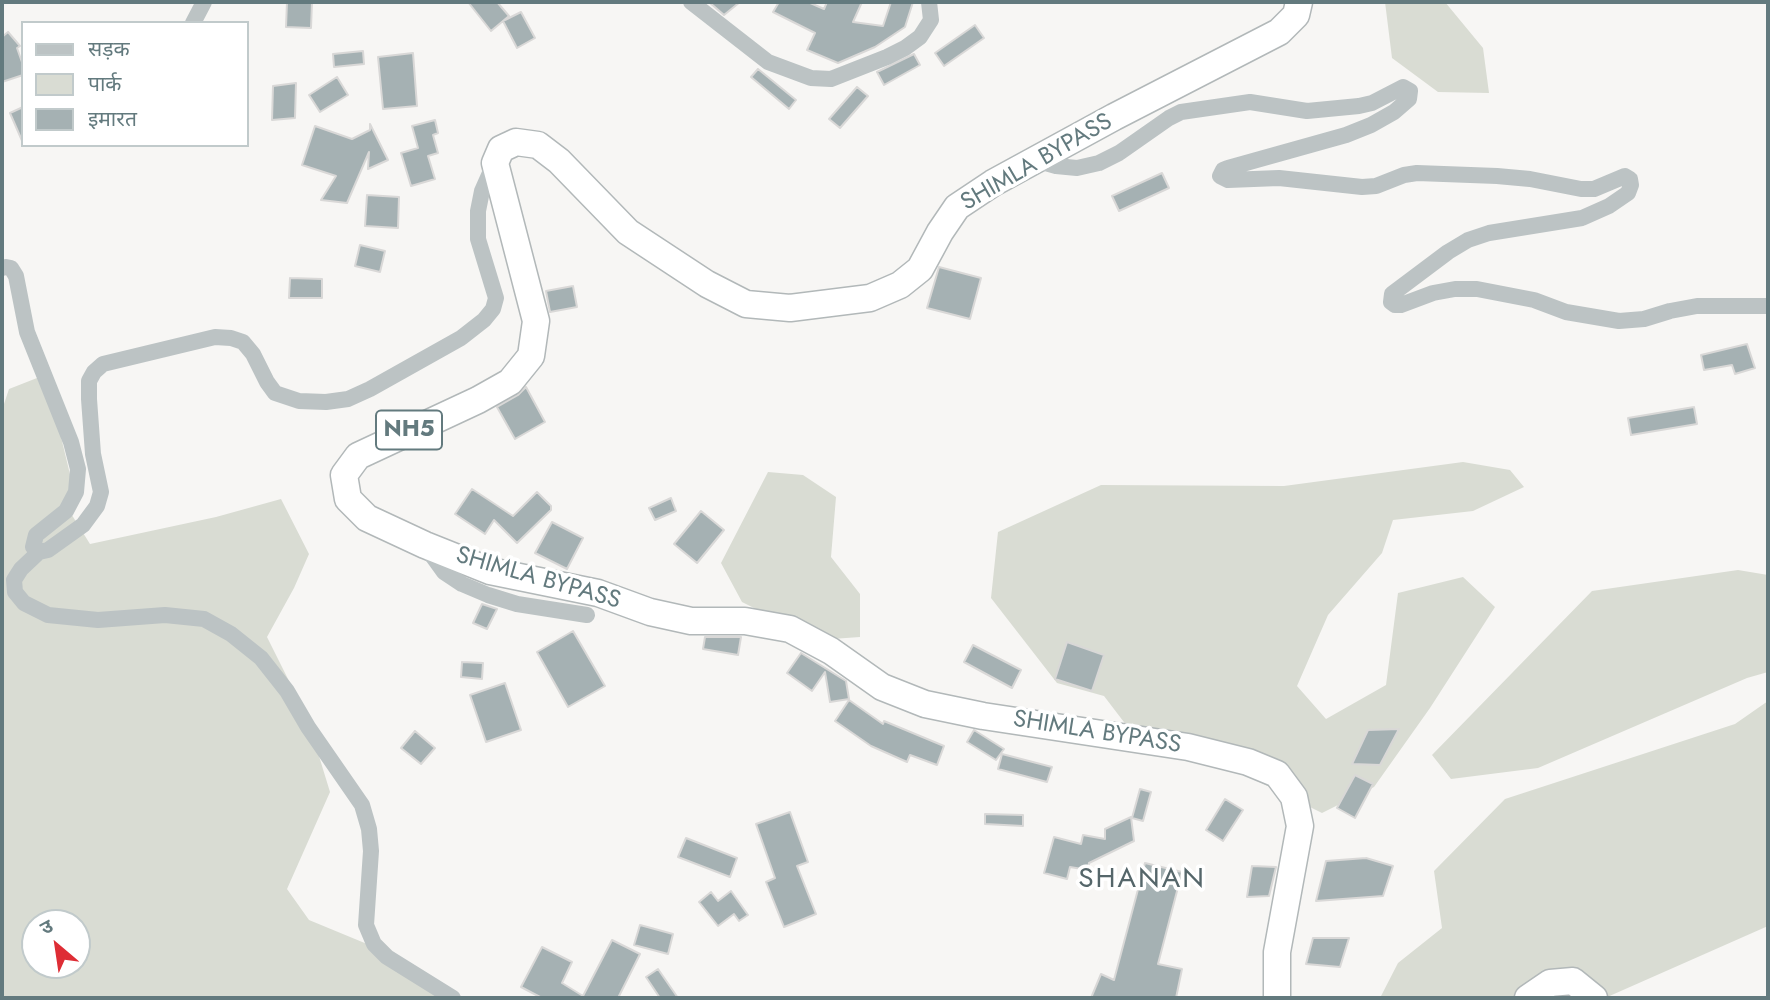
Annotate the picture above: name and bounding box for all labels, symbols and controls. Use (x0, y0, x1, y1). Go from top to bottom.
legend (21, 21, 248, 147)
text: सड़क (88, 34, 130, 64)
text: पार्क (88, 69, 122, 99)
text: इमारत (88, 104, 137, 134)
street label: SHIMLA BYPASS (956, 108, 1118, 218)
road number: NH5 (376, 410, 442, 450)
street label: SHIMLA BYPASS (452, 542, 624, 616)
street label: SHIMLA BYPASS (1011, 705, 1183, 761)
district label: SHANAN (1079, 863, 1205, 897)
north arrow (21, 909, 91, 979)
text: उ (35, 912, 58, 941)

